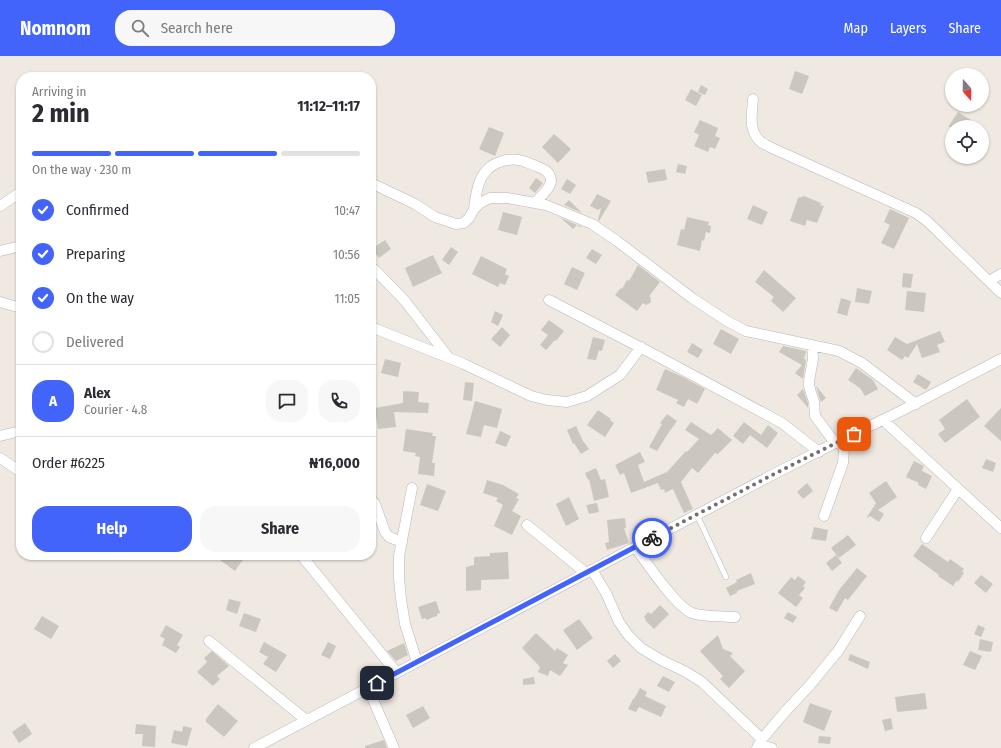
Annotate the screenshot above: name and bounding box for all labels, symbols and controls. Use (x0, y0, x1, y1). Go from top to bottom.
search box (115, 10, 395, 46)
text: Nomnom (20, 17, 91, 40)
icon: search (129, 17, 151, 39)
text: Search here (161, 19, 233, 37)
text: Map (844, 20, 868, 37)
text: Layers (890, 20, 926, 37)
text: Share (948, 20, 981, 37)
north arrow (945, 68, 989, 112)
map controls (945, 68, 989, 164)
text: Arriving in (32, 84, 86, 99)
text: 11:12–11:17 (297, 97, 360, 115)
text: 2 min (32, 98, 90, 129)
button: locate (945, 120, 989, 164)
text: On the way · 230 m (32, 162, 131, 177)
icon: check (32, 199, 54, 221)
text: Confirmed (66, 201, 129, 219)
text: 10:47 (334, 203, 360, 218)
icon: check (32, 243, 54, 265)
text: Preparing (66, 245, 125, 263)
text: 10:56 (333, 247, 360, 262)
icon: check (32, 287, 54, 309)
text: On the way (66, 289, 134, 307)
text: 11:05 (335, 291, 360, 306)
text: Delivered (66, 333, 124, 351)
button: chat (266, 380, 308, 422)
button: phone (318, 380, 360, 422)
text: Alex (84, 384, 111, 402)
text: A (49, 392, 57, 410)
text: Courier · 4.8 (84, 402, 147, 417)
pin (837, 417, 871, 451)
icon: bag (843, 423, 865, 445)
text: Order #6225 (32, 454, 105, 472)
text: ₦16,000 (309, 454, 360, 472)
button: Help (32, 506, 192, 552)
button: Share (200, 506, 360, 552)
courier (632, 518, 672, 558)
icon: bike (641, 527, 663, 549)
pin (360, 666, 394, 700)
icon: home (366, 672, 388, 694)

